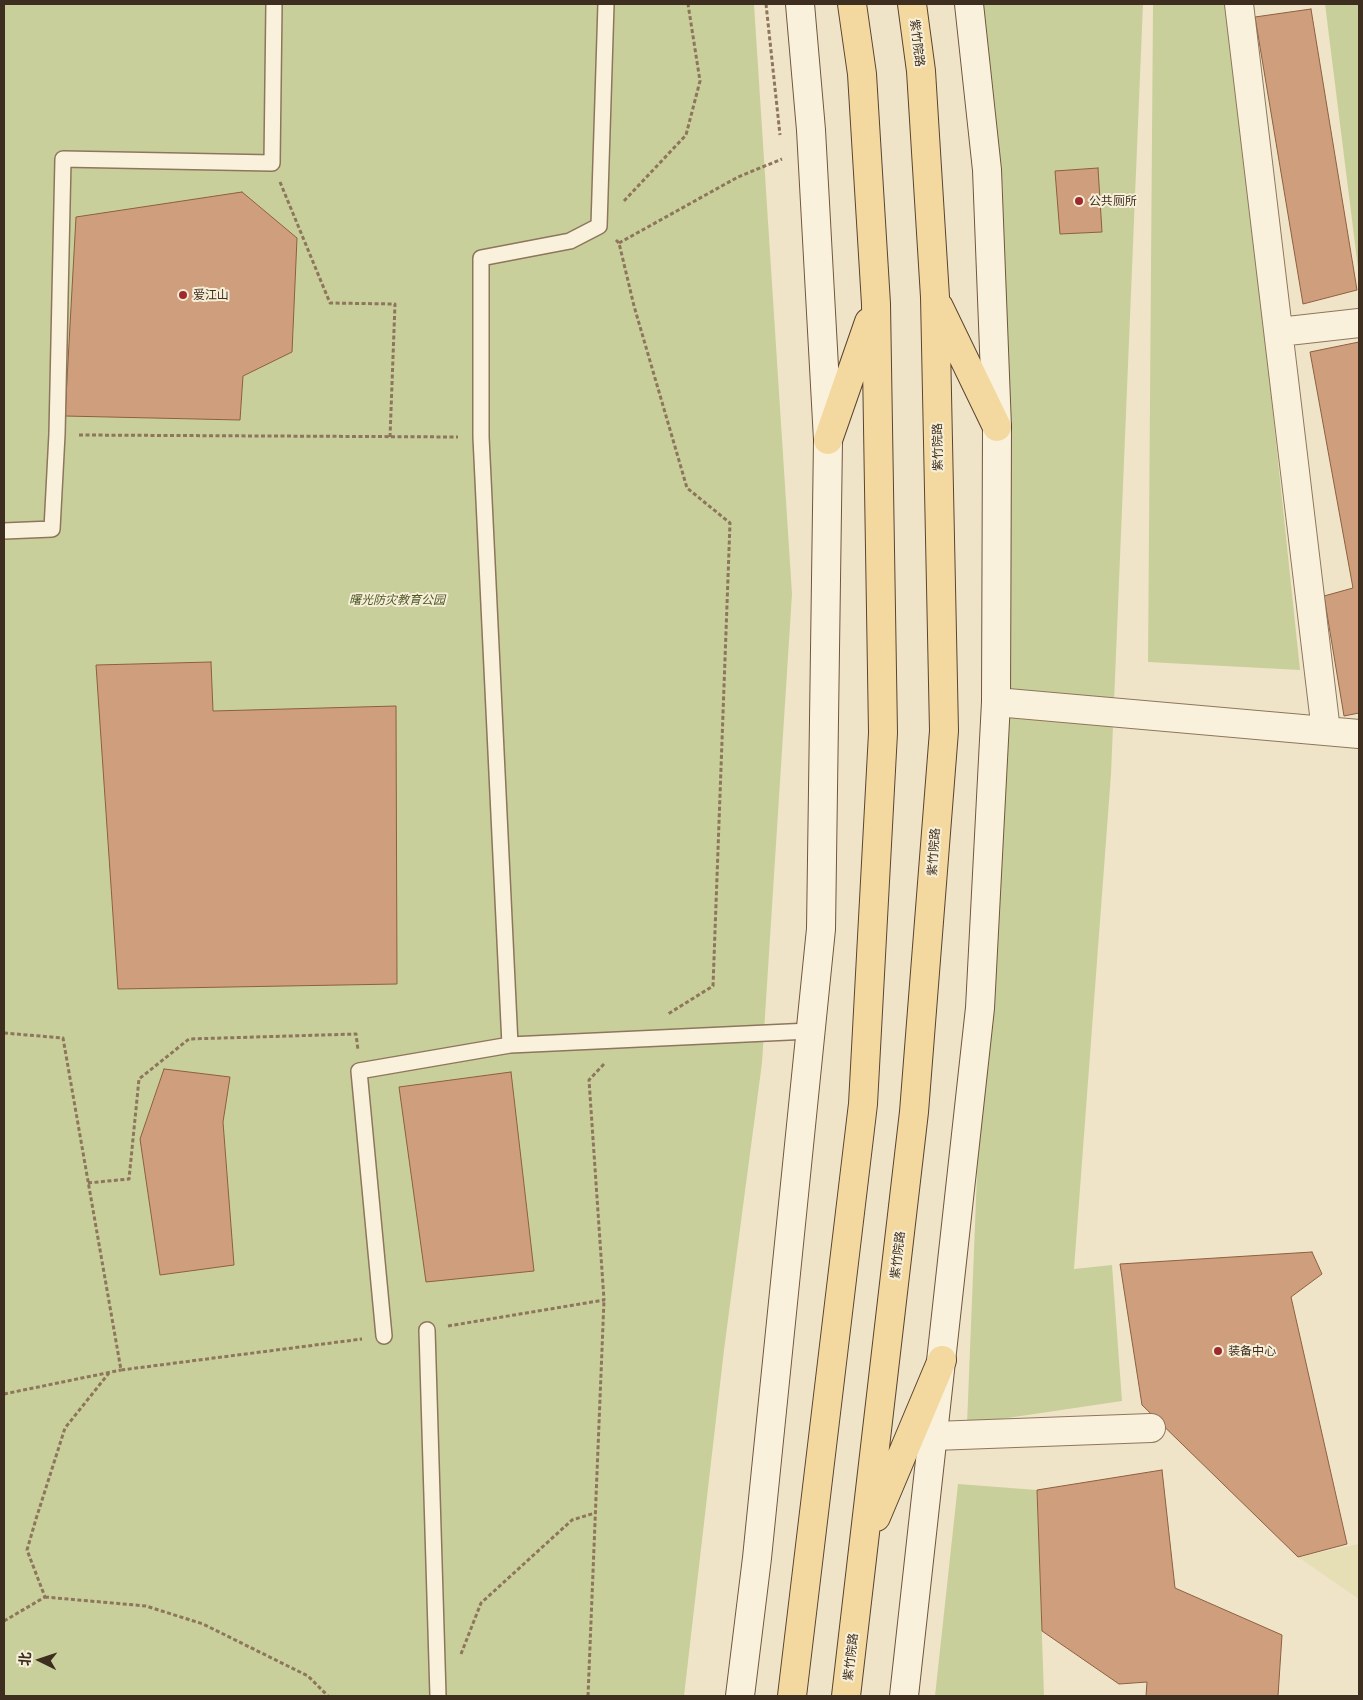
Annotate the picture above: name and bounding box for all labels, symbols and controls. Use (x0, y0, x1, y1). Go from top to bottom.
street label: 紫竹院路 (907, 18, 927, 68)
place label: 公共厕所 (1089, 194, 1137, 208)
marker: 公共厕所 (1073, 195, 1085, 207)
place label: 爱江山 (193, 288, 229, 302)
marker: 爱江山 (177, 289, 189, 301)
street label: 紫竹院路 (930, 423, 946, 471)
park label: 曙光防灾教育公园 (349, 593, 445, 607)
street label: 紫竹院路 (925, 828, 943, 876)
street label: 紫竹院路 (888, 1230, 908, 1280)
place label: 装备中心 (1228, 1344, 1276, 1358)
marker: 装备中心 (1212, 1345, 1224, 1357)
street label: 紫竹院路 (841, 1632, 861, 1682)
north arrow (15, 1635, 65, 1685)
text: 北 (17, 1651, 34, 1666)

